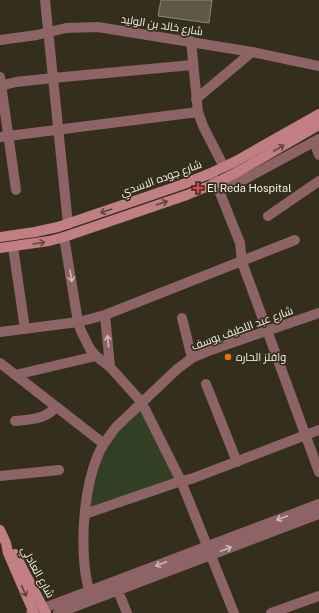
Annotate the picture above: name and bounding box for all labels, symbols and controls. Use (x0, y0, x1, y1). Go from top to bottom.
street label: شارع خالد بن الوليد (120, 13, 204, 39)
one-way arrow (273, 143, 285, 151)
street label: شارع جوده الاسدي (119, 158, 204, 201)
marker: El Reda Hospital (192, 182, 204, 194)
place label: El Reda Hospital (207, 182, 292, 194)
one-way arrow (156, 199, 169, 206)
one-way arrow (100, 208, 113, 215)
one-way arrow (32, 239, 45, 247)
one-way arrow (67, 269, 75, 282)
street label: شارع عبد اللطيف يوسف (189, 304, 295, 354)
one-way arrow (104, 335, 112, 348)
place label: وافلز الحاره (236, 351, 286, 364)
marker: وافلز الحاره (223, 352, 233, 362)
one-way arrow (277, 514, 289, 522)
street label: شارع العادلي (16, 544, 57, 601)
one-way arrow (219, 545, 231, 553)
one-way arrow (155, 560, 167, 568)
one-way arrow (21, 585, 28, 597)

